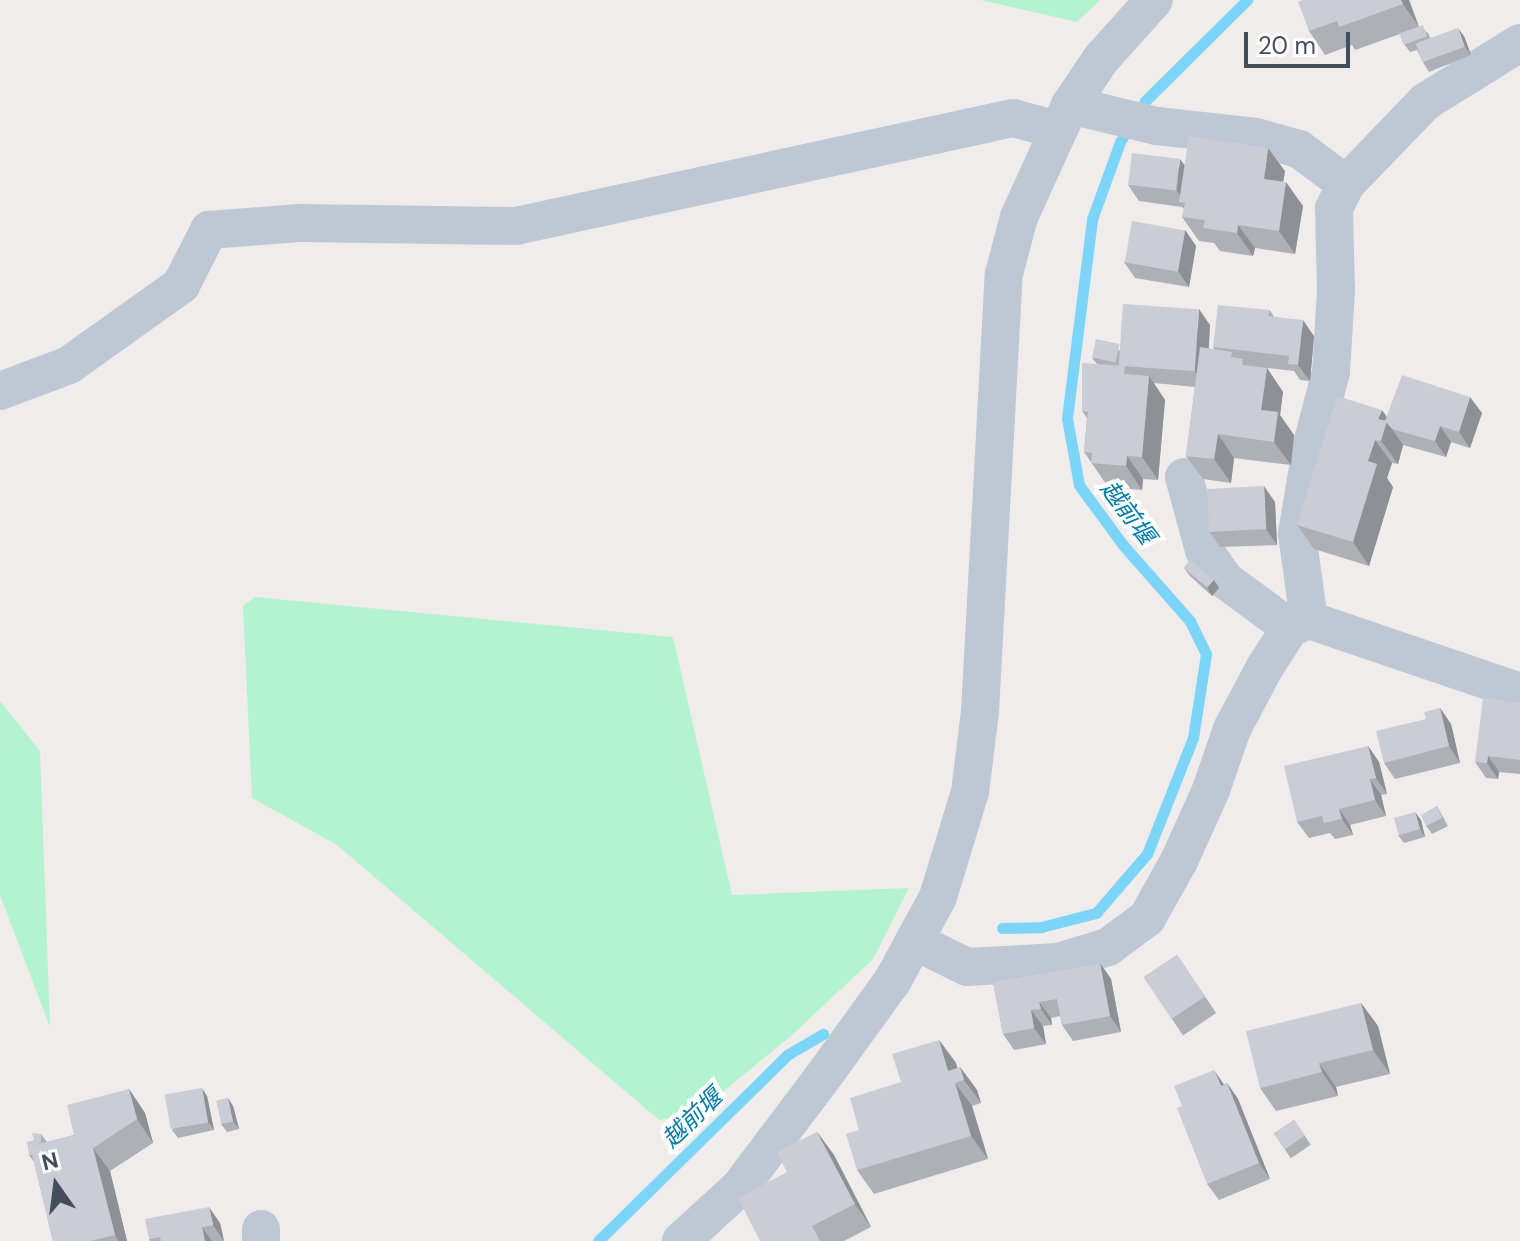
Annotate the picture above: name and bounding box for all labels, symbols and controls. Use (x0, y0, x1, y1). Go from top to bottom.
scale bar (1248, 16, 1354, 66)
text: 20 m (1258, 30, 1316, 61)
water label: 越前堰 (1095, 475, 1161, 549)
water label: 越前堰 (656, 1083, 728, 1153)
north arrow (16, 1145, 96, 1225)
text: N (39, 1145, 61, 1177)

